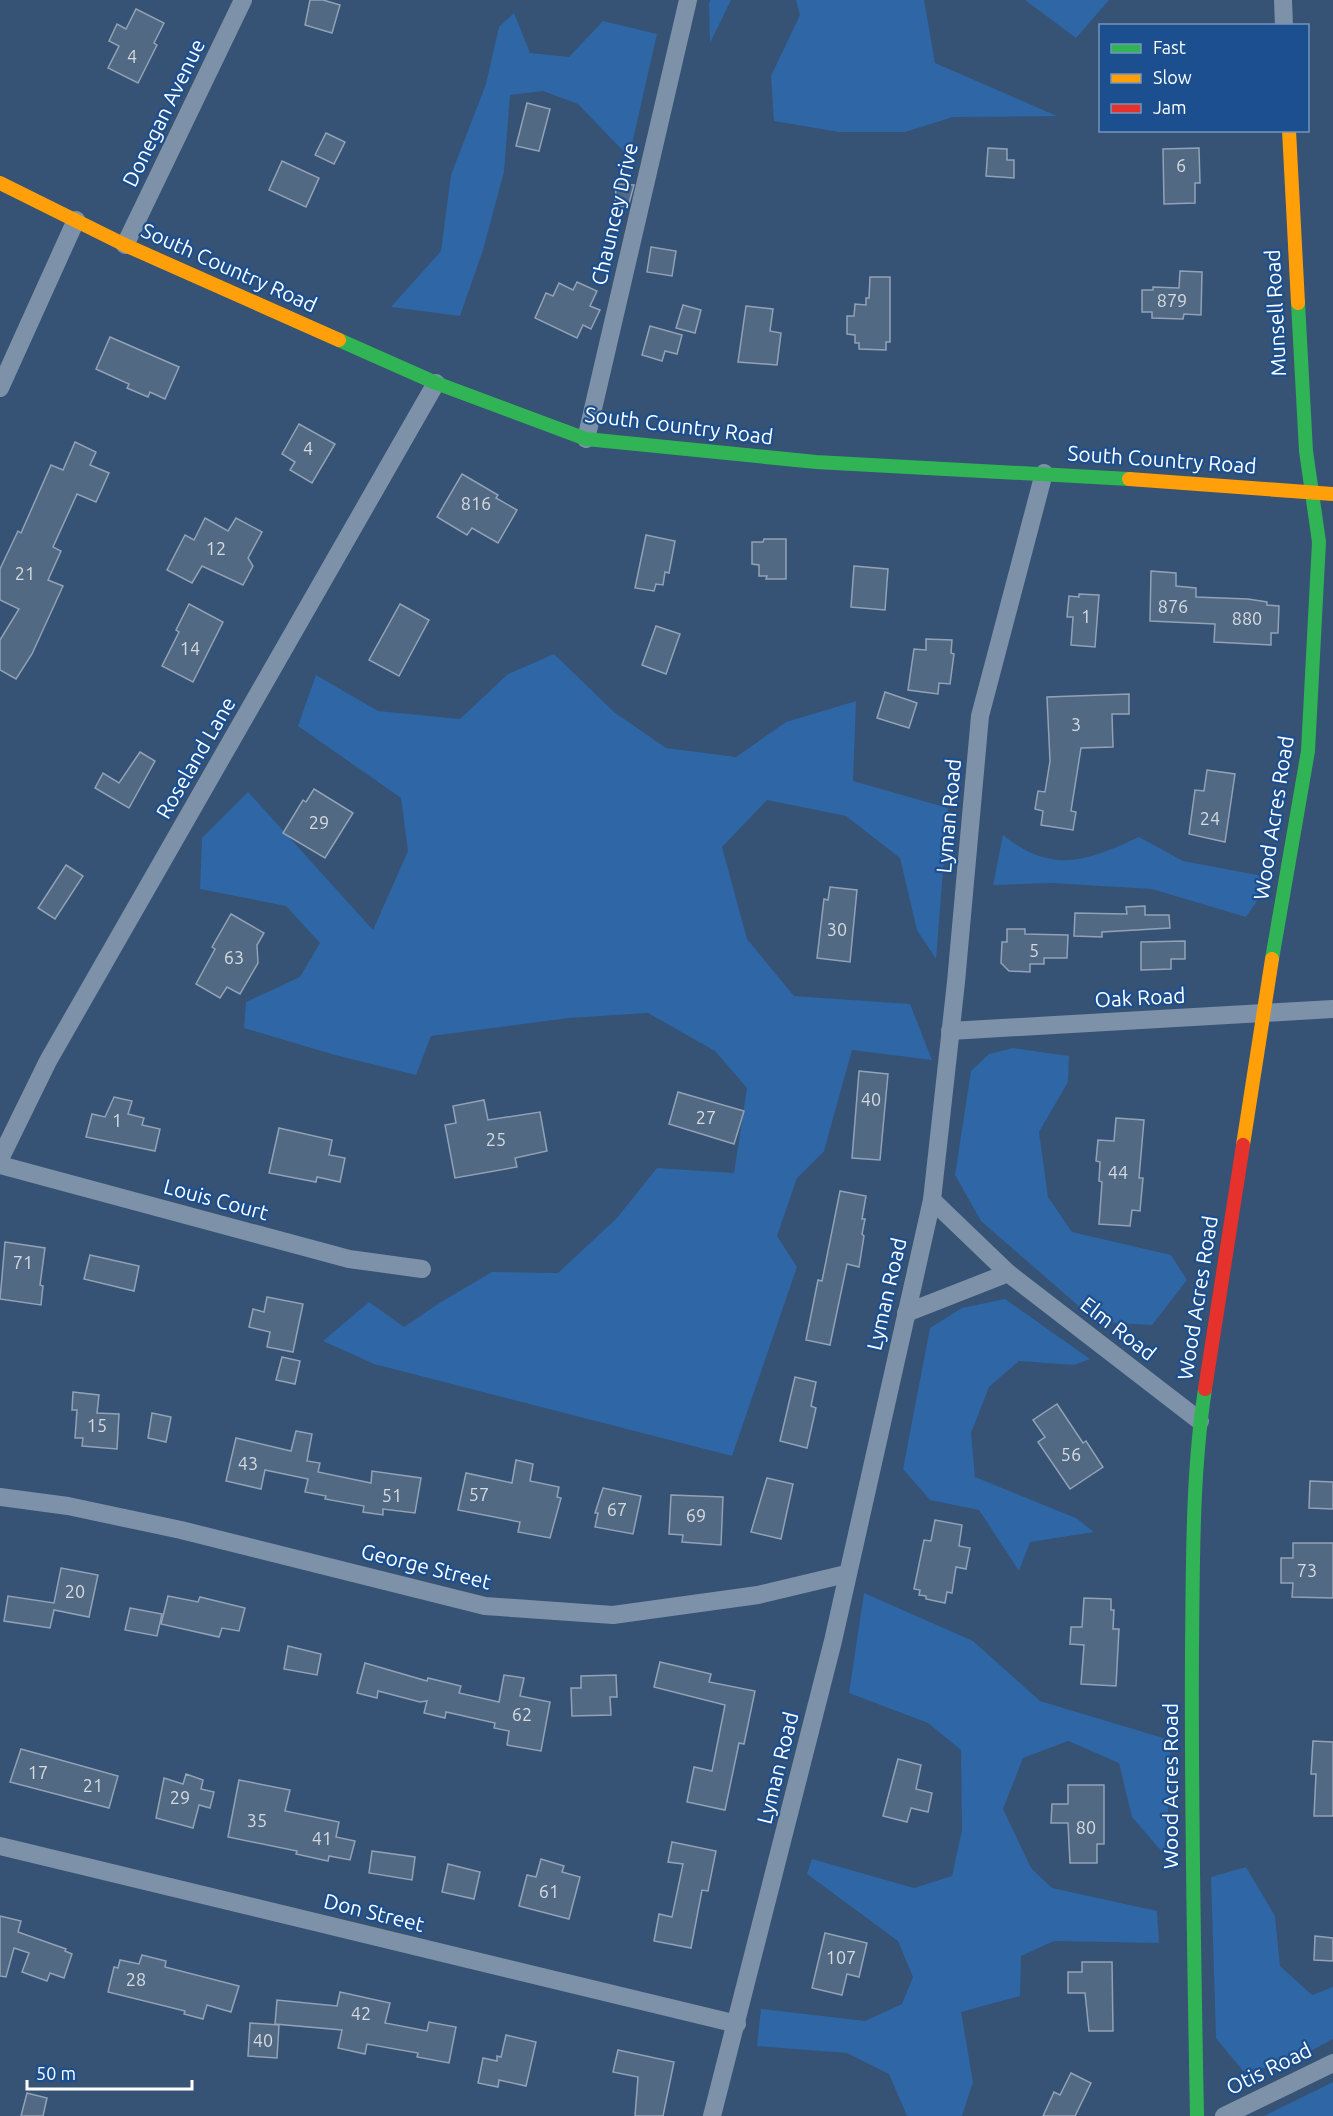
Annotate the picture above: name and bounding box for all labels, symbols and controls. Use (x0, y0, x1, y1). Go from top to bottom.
legend (1099, 24, 1309, 132)
street label: Donegan Avenue (117, 35, 209, 190)
text: Fast (1153, 37, 1186, 57)
house number: 4 (127, 46, 137, 66)
text: Slow (1153, 67, 1192, 87)
text: Jam (1153, 97, 1187, 117)
street label: Chauncey Drive (586, 140, 642, 287)
house number: 6 (1176, 155, 1186, 175)
street label: South Country Road (138, 218, 321, 317)
street label: Munsell Road (1260, 249, 1290, 377)
house number: 879 (1157, 290, 1187, 310)
street label: South Country Road (584, 402, 775, 448)
house number: 4 (303, 438, 313, 458)
street label: South Country Road (1067, 440, 1257, 478)
house number: 816 (461, 493, 491, 513)
house number: 12 (206, 538, 226, 558)
house number: 21 (15, 563, 35, 583)
house number: 876 (1158, 596, 1188, 616)
house number: 1 (1081, 606, 1091, 626)
house number: 880 (1232, 608, 1262, 628)
house number: 14 (180, 638, 200, 658)
street label: Roseland Lane (151, 692, 240, 823)
house number: 3 (1071, 714, 1081, 734)
street label: Wood Acres Road (1248, 734, 1298, 902)
street label: Lyman Road (931, 758, 965, 874)
house number: 24 (1200, 808, 1220, 828)
house number: 29 (309, 812, 329, 832)
house number: 30 (827, 919, 847, 939)
house number: 5 (1029, 940, 1039, 960)
house number: 63 (224, 947, 244, 967)
street label: Oak Road (1094, 983, 1186, 1011)
house number: 40 (861, 1089, 881, 1109)
house number: 27 (696, 1107, 716, 1127)
house number: 1 (112, 1110, 122, 1130)
house number: 25 (486, 1129, 506, 1149)
house number: 44 (1108, 1162, 1128, 1182)
street label: Louis Court (161, 1174, 271, 1225)
street label: Wood Acres Road (1172, 1214, 1222, 1382)
street label: Lyman Road (861, 1235, 911, 1352)
house number: 71 (13, 1252, 33, 1272)
street label: Elm Road (1076, 1291, 1161, 1365)
house number: 15 (87, 1415, 107, 1435)
house number: 56 (1061, 1444, 1081, 1464)
house number: 43 (238, 1453, 258, 1473)
house number: 57 (469, 1484, 489, 1504)
house number: 51 (382, 1485, 402, 1505)
house number: 67 (607, 1499, 627, 1519)
house number: 69 (686, 1505, 706, 1525)
street label: George Street (359, 1538, 494, 1594)
house number: 73 (1297, 1560, 1317, 1580)
house number: 20 (65, 1581, 85, 1601)
street label: Wood Acres Road (1158, 1703, 1182, 1869)
house number: 62 (512, 1704, 532, 1724)
street label: Lyman Road (752, 1709, 803, 1826)
house number: 17 (28, 1762, 48, 1782)
house number: 21 (83, 1775, 103, 1795)
house number: 29 (170, 1787, 190, 1807)
house number: 35 (247, 1810, 267, 1830)
house number: 80 (1076, 1817, 1096, 1837)
house number: 41 (312, 1828, 332, 1848)
house number: 61 (539, 1881, 559, 1901)
street label: Don Street (322, 1888, 427, 1936)
house number: 107 (826, 1947, 856, 1967)
house number: 28 (126, 1969, 146, 1989)
house number: 42 (351, 2003, 371, 2023)
house number: 40 (253, 2030, 273, 2050)
street label: Otis Road (1222, 2037, 1315, 2099)
scale bar (27, 2053, 192, 2091)
text: 50 m (36, 2063, 76, 2083)

